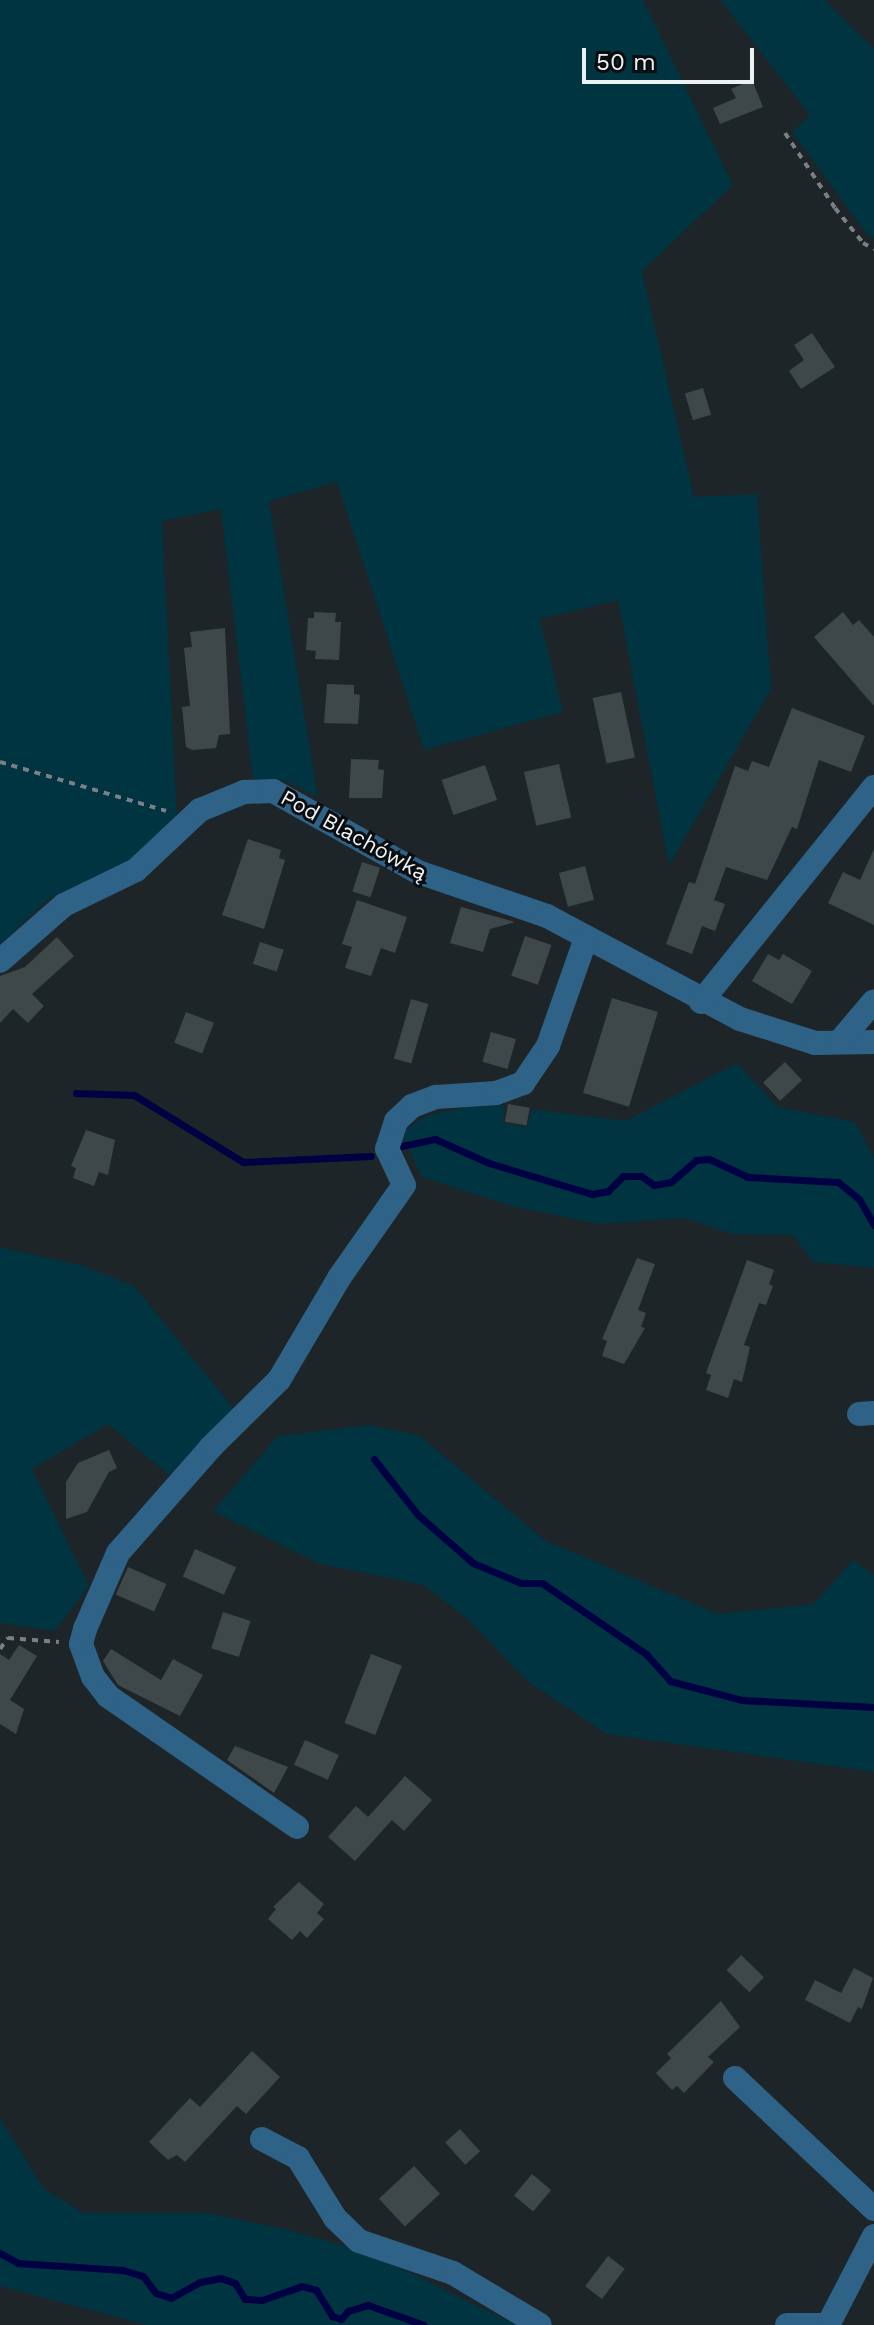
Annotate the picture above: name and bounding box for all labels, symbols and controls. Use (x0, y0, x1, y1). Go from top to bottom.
scale bar (586, 32, 758, 82)
text: 50 m (596, 48, 656, 76)
street label: Pod Blachówką (276, 784, 432, 886)

